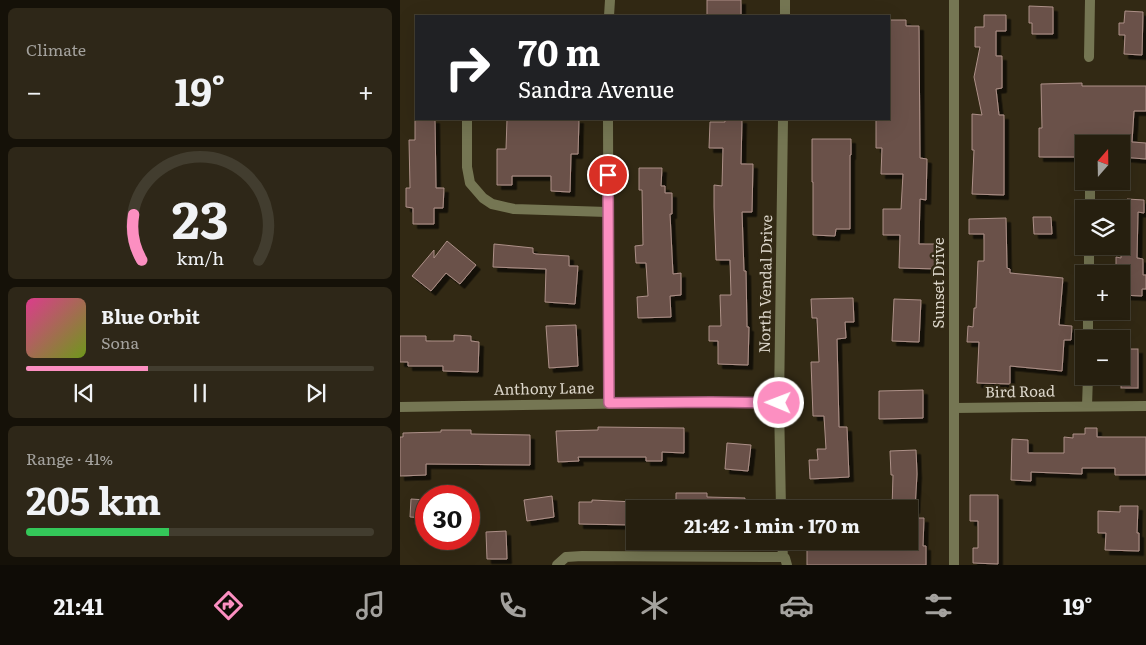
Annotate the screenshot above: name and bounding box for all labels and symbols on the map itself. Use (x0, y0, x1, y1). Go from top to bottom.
north arrow (1075, 135, 1130, 190)
pin (587, 154, 629, 196)
street label: North Vendal Drive (752, 214, 777, 353)
street label: Sunset Drive (926, 237, 949, 328)
street label: Anthony Lane (493, 375, 595, 400)
position arrow (752, 376, 804, 428)
street label: Bird Road (985, 378, 1055, 403)
speed limit sign: 30 (415, 485, 480, 550)

